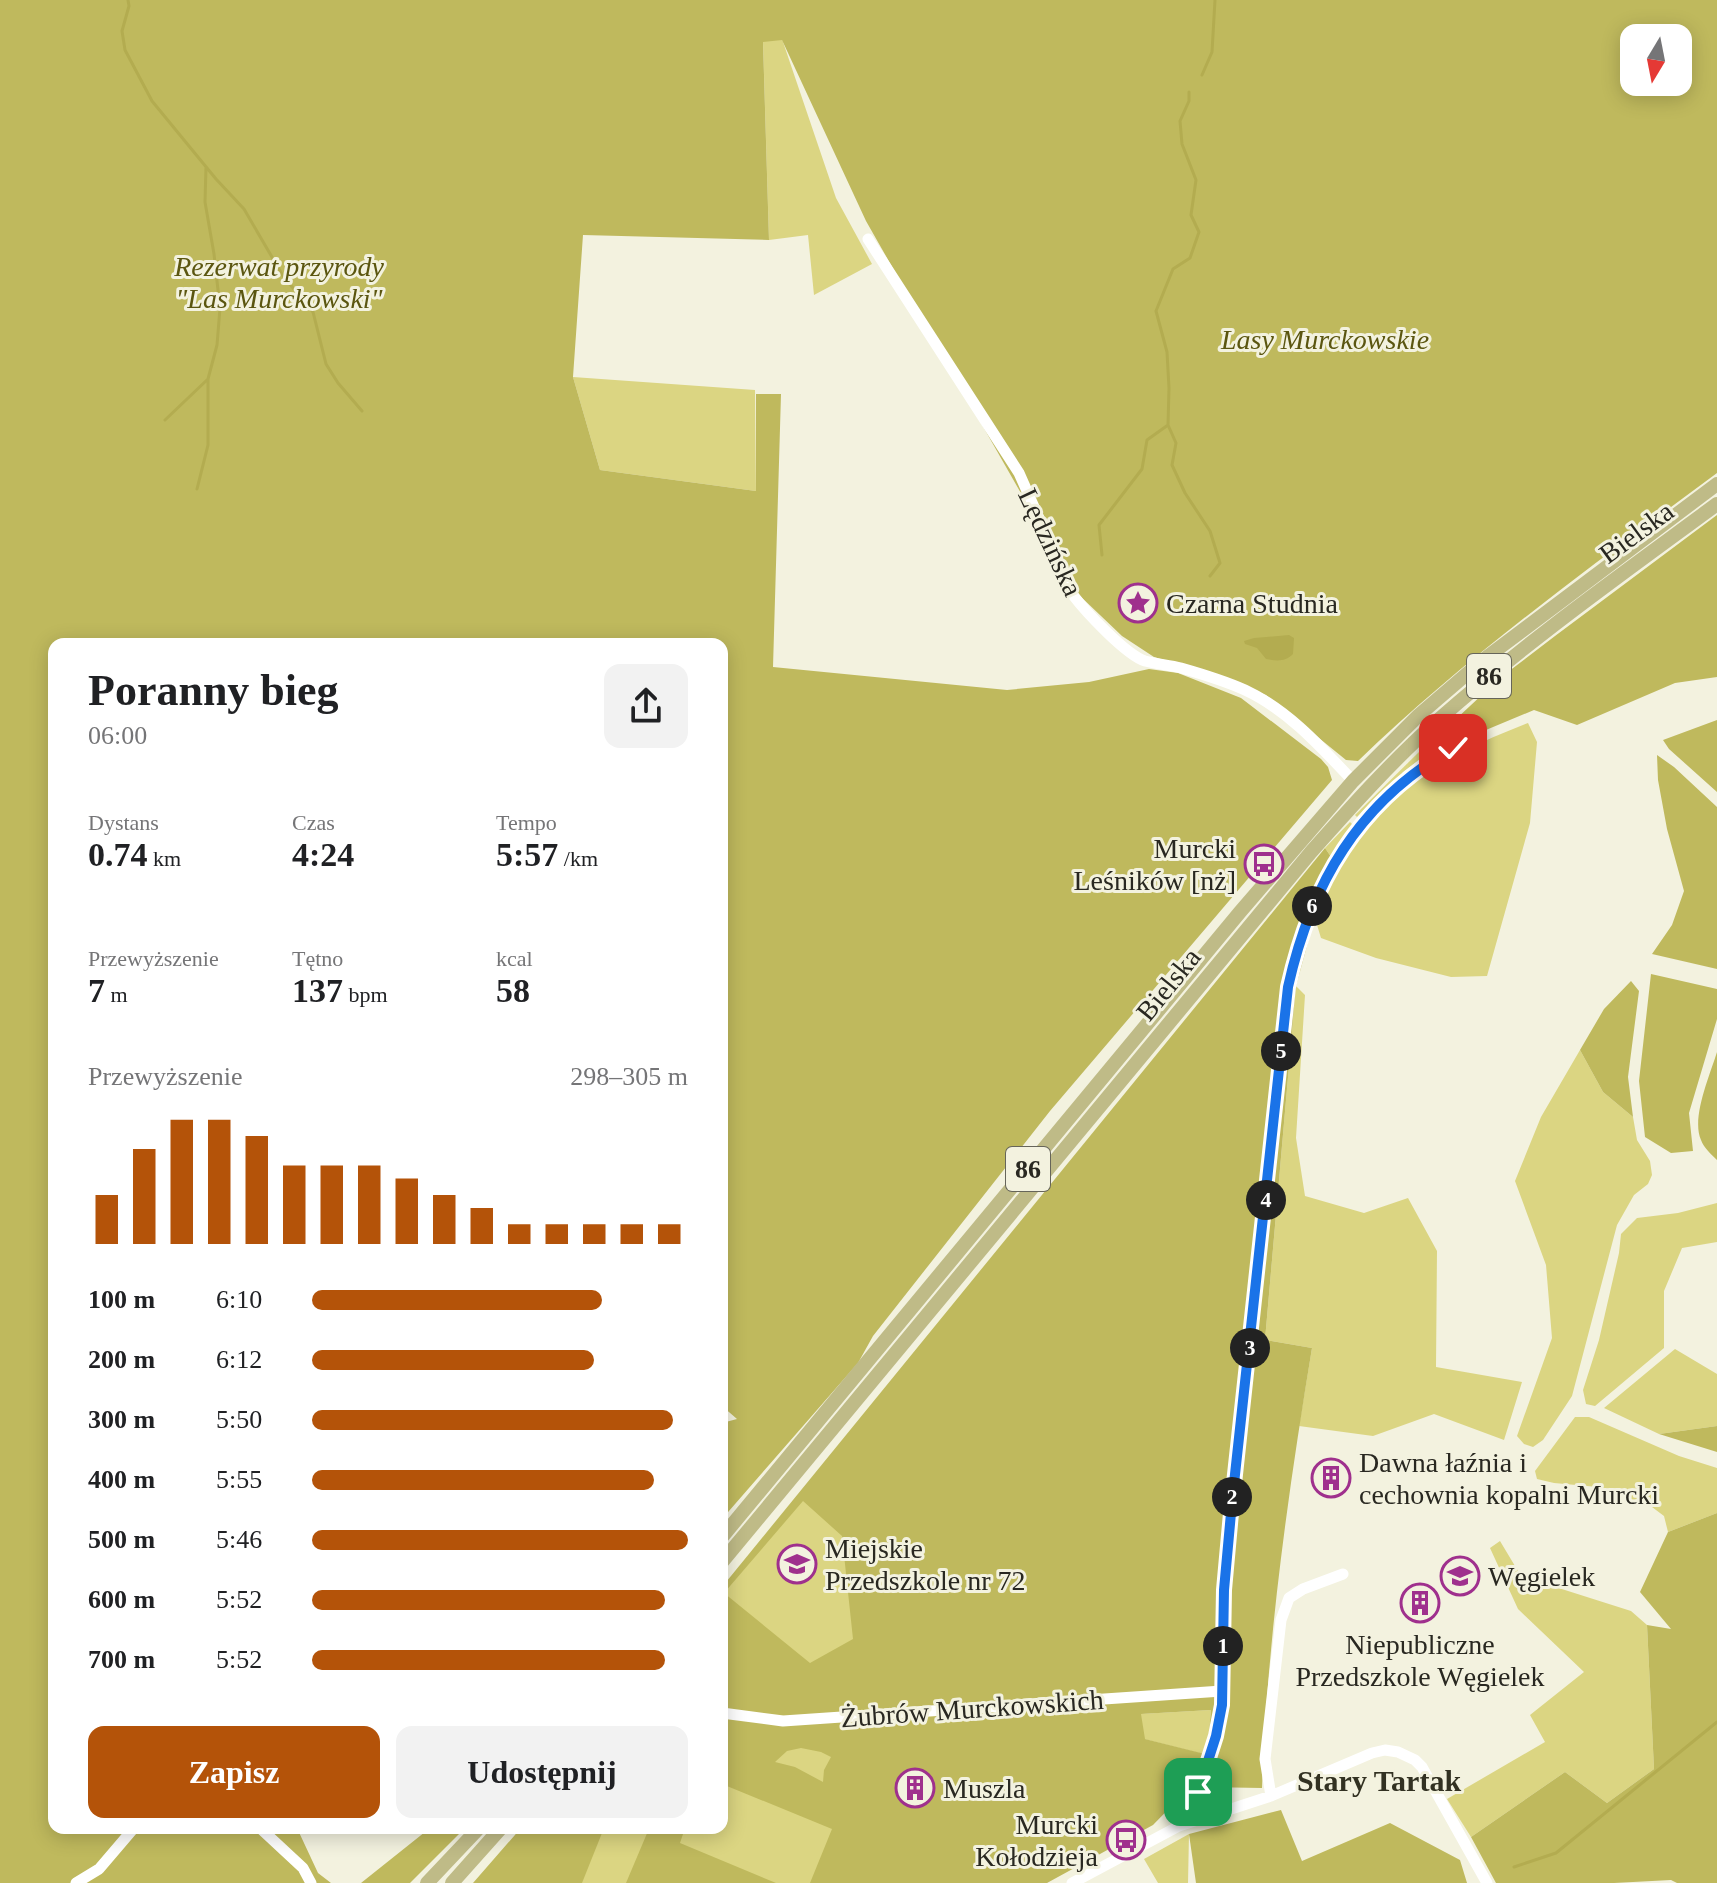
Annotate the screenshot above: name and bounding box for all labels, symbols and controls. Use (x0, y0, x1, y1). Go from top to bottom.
north arrow (1620, 24, 1692, 96)
map controls (1620, 24, 1692, 96)
park label: Rezerwat przyrody "Las Murckowski" (173, 251, 384, 314)
park label: Lasy Murckowskie (1220, 324, 1429, 355)
street label: Lędzińska (1012, 484, 1089, 601)
street label: Bielska (1593, 495, 1680, 570)
place icon: Czarna Studnia (1117, 582, 1159, 624)
place label: Czarna Studnia (1166, 588, 1338, 619)
road number: 86 (1467, 654, 1511, 698)
button: share (604, 664, 688, 748)
text: Poranny bieg (88, 666, 339, 715)
pin (1419, 714, 1487, 782)
text: 06:00 (88, 721, 147, 750)
icon: check (1431, 726, 1475, 770)
text: Dystans (88, 810, 159, 835)
text: Czas (292, 810, 335, 835)
text: Tempo (496, 810, 557, 835)
place label: Murcki Leśników [nż] (1073, 833, 1236, 896)
text: 0.74 (88, 836, 148, 873)
text: 4:24 (292, 836, 354, 873)
text: 5:57 (496, 836, 558, 873)
bus stop icon: Murcki Leśników [nż] (1243, 843, 1285, 885)
text: km (148, 846, 181, 871)
text: /km (558, 846, 598, 871)
pin: 6 (1292, 886, 1332, 926)
text: 6 (1307, 893, 1318, 918)
street label: Bielska (1130, 941, 1207, 1027)
text: Przewyższenie (88, 946, 219, 971)
text: Tętno (292, 946, 343, 971)
text: kcal (496, 946, 533, 971)
text: 7 (88, 972, 105, 1009)
text: 137 (292, 972, 343, 1009)
text: 58 (496, 972, 530, 1009)
text: m (105, 982, 128, 1007)
text: bpm (343, 982, 388, 1007)
pin: 5 (1261, 1031, 1301, 1071)
text: 5 (1276, 1038, 1287, 1063)
text: Przewyższenie (88, 1062, 242, 1091)
text: 298–305 m (570, 1062, 688, 1091)
road number: 86 (1006, 1147, 1050, 1191)
pin: 4 (1246, 1180, 1286, 1220)
text: 4 (1261, 1187, 1272, 1212)
text: 100 m (88, 1285, 155, 1314)
text: 6:10 (216, 1285, 262, 1314)
pin: 3 (1230, 1328, 1270, 1368)
text: 3 (1245, 1335, 1256, 1360)
text: 200 m (88, 1345, 155, 1374)
text: 6:12 (216, 1345, 262, 1374)
text: 300 m (88, 1405, 155, 1434)
text: 5:50 (216, 1405, 262, 1434)
place label: Dawna łaźnia i cechownia kopalni Murcki (1359, 1447, 1659, 1510)
building icon: Dawna łaźnia i cechownia kopalni Murcki (1310, 1457, 1352, 1499)
text: 400 m (88, 1465, 155, 1494)
text: 5:55 (216, 1465, 262, 1494)
pin: 2 (1212, 1477, 1252, 1517)
text: 2 (1227, 1484, 1238, 1509)
text: 500 m (88, 1525, 155, 1554)
text: 5:46 (216, 1525, 262, 1554)
place label: Miejskie Przedszkole nr 72 (825, 1533, 1026, 1596)
school or university icon: Miejskie Przedszkole nr 72 (776, 1543, 818, 1585)
school or university icon: Węgielek (1439, 1555, 1481, 1597)
place label: Węgielek (1488, 1561, 1595, 1592)
building icon: Niepubliczne Przedszkole Węgielek (1399, 1582, 1441, 1624)
text: 600 m (88, 1585, 155, 1614)
text: 5:52 (216, 1585, 262, 1614)
pin: 1 (1203, 1626, 1243, 1666)
place label: Niepubliczne Przedszkole Węgielek (1295, 1629, 1545, 1692)
text: 1 (1218, 1633, 1229, 1658)
text: 700 m (88, 1645, 155, 1674)
text: 5:52 (216, 1645, 262, 1674)
street label: Żubrów Murckowskich (839, 1684, 1105, 1733)
button: Zapisz (88, 1726, 380, 1818)
button: Udostępnij (396, 1726, 688, 1818)
pin (1164, 1758, 1232, 1826)
district label: Stary Tartak (1297, 1764, 1461, 1797)
building icon: Muszla (894, 1767, 936, 1809)
icon: arrive (1176, 1770, 1220, 1814)
place label: Muszla (943, 1773, 1026, 1804)
place label: Murcki Kołodzieja (975, 1809, 1099, 1872)
bus stop icon: Murcki Kołodzieja (1105, 1819, 1147, 1861)

